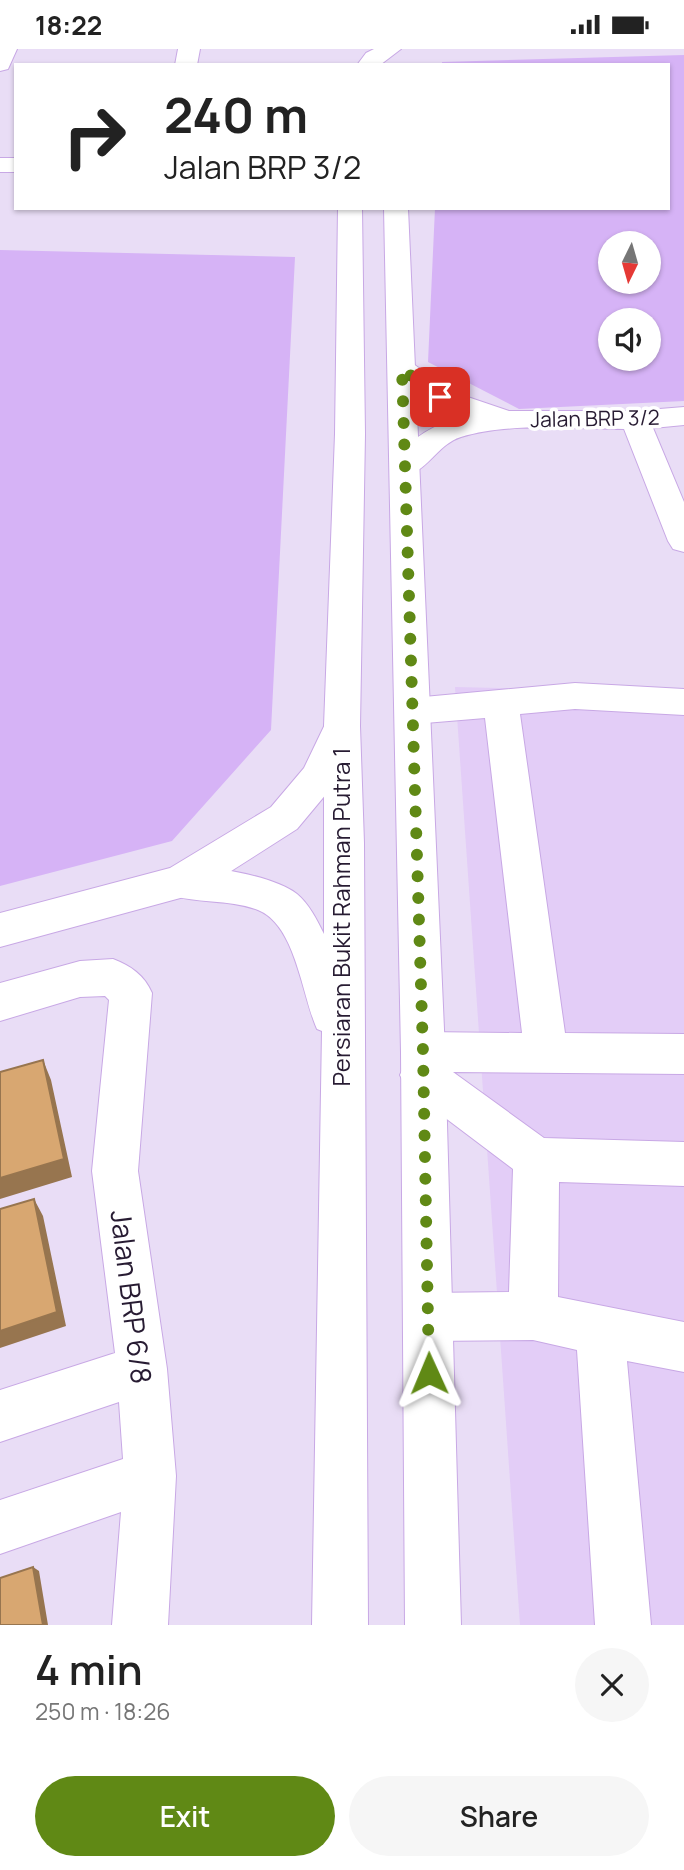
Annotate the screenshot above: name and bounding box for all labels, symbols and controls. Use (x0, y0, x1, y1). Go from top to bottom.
text: 18:22 (35, 7, 102, 43)
text: 240 m (164, 81, 308, 148)
icon: right (49, 91, 140, 182)
text: Jalan BRP 3/2 (164, 145, 361, 189)
north arrow (598, 231, 662, 294)
map controls (598, 231, 661, 371)
button: sound (598, 308, 661, 371)
pin (410, 367, 470, 427)
icon: arrive (421, 378, 459, 416)
street label: Jalan BRP 3/2 (530, 403, 660, 433)
street label: Persiaran Bukit Rahman Putra 1 (324, 747, 357, 1087)
street label: Jalan BRP 6/8 (102, 1208, 161, 1386)
position arrow (392, 1336, 466, 1410)
text: 4 min (35, 1640, 143, 1698)
button: close (575, 1648, 649, 1722)
text: 250 m · 18:26 (35, 1695, 171, 1727)
button: Exit (35, 1776, 335, 1856)
button: Share (349, 1776, 649, 1856)

